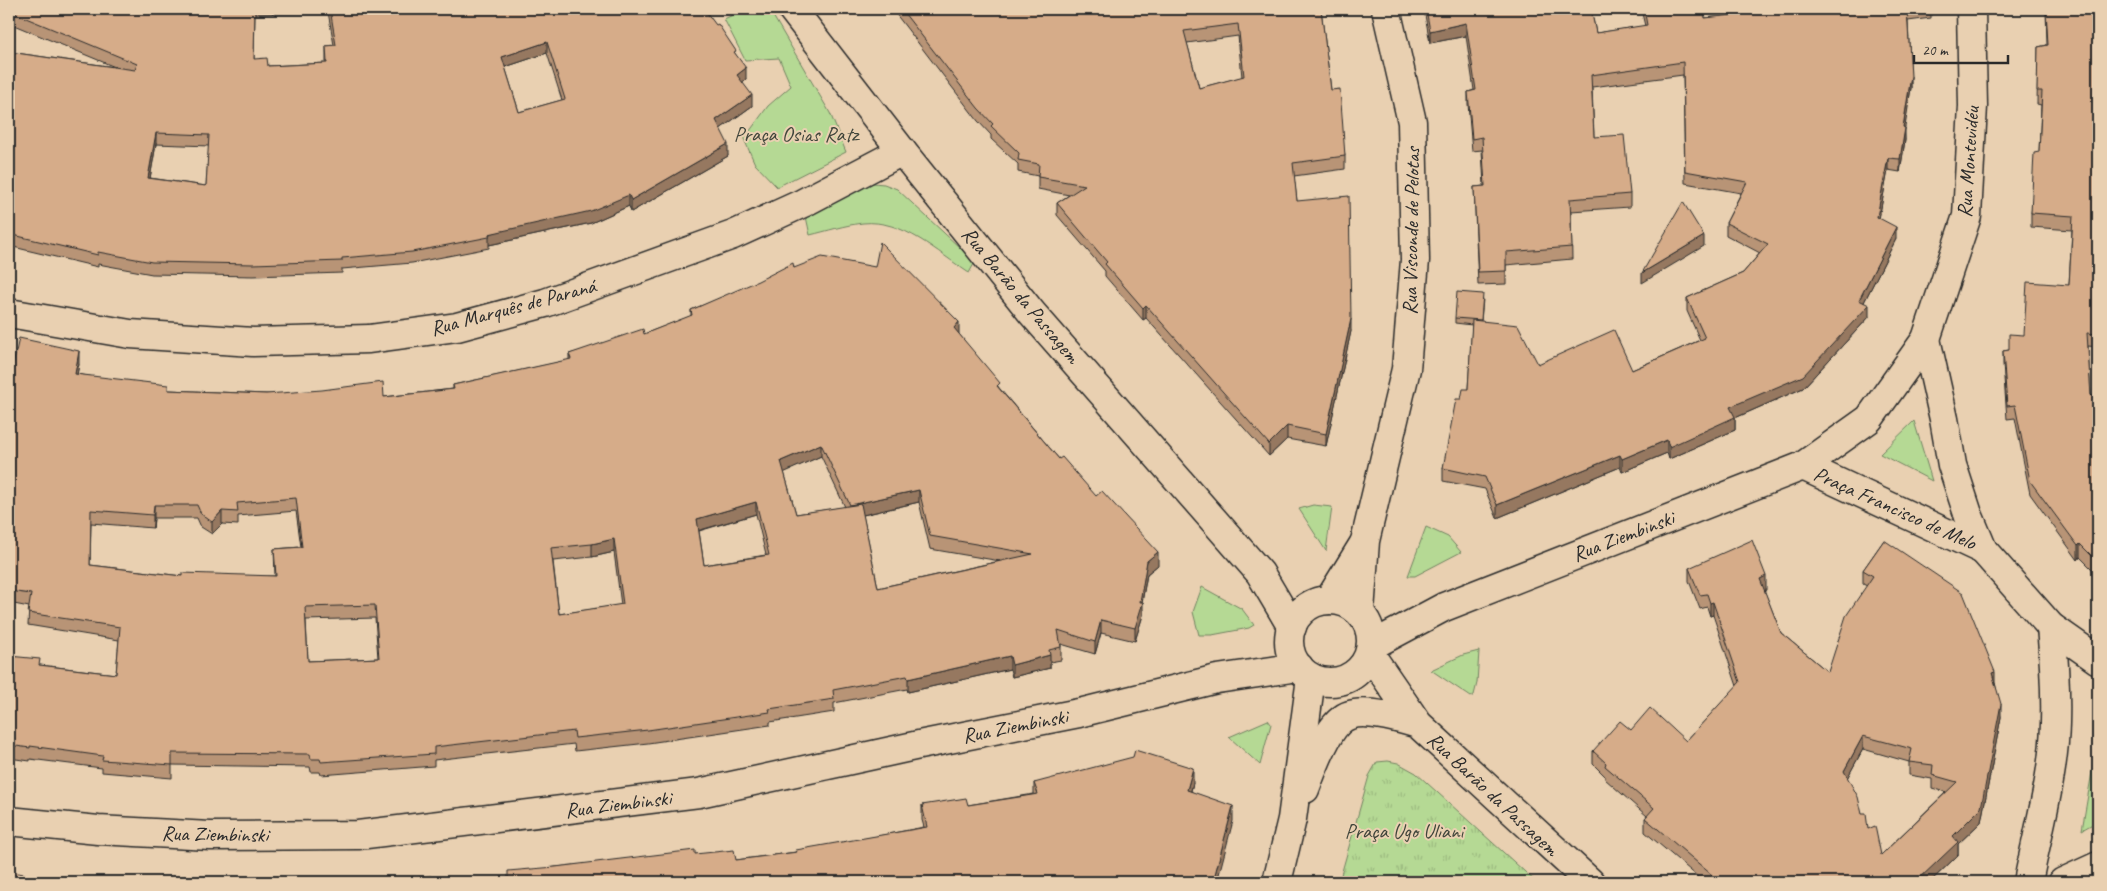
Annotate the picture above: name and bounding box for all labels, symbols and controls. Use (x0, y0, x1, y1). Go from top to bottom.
scale bar (1914, 32, 2008, 64)
text: 20 m (1922, 41, 1949, 60)
street label: Rua Montevidéu (1951, 104, 1985, 218)
park label: Praça Osias Ratz (734, 121, 861, 147)
street label: Rua Visconde de Pelotas (1397, 145, 1425, 315)
street label: Rua Barão da Passagem (956, 221, 1086, 370)
street label: Rua Marquês de Paraná (428, 272, 600, 342)
street label: Praça Francisco de Melo (1810, 461, 1982, 556)
street label: Rua Ziembinski (1569, 504, 1680, 567)
street label: Rua Ziembinski (960, 702, 1073, 749)
street label: Rua Barão da Passagem (1422, 726, 1565, 862)
street label: Rua Ziembinski (563, 784, 676, 823)
park label: Praça Ugo Uliani (1345, 818, 1466, 844)
street label: Rua Ziembinski (161, 820, 272, 848)

